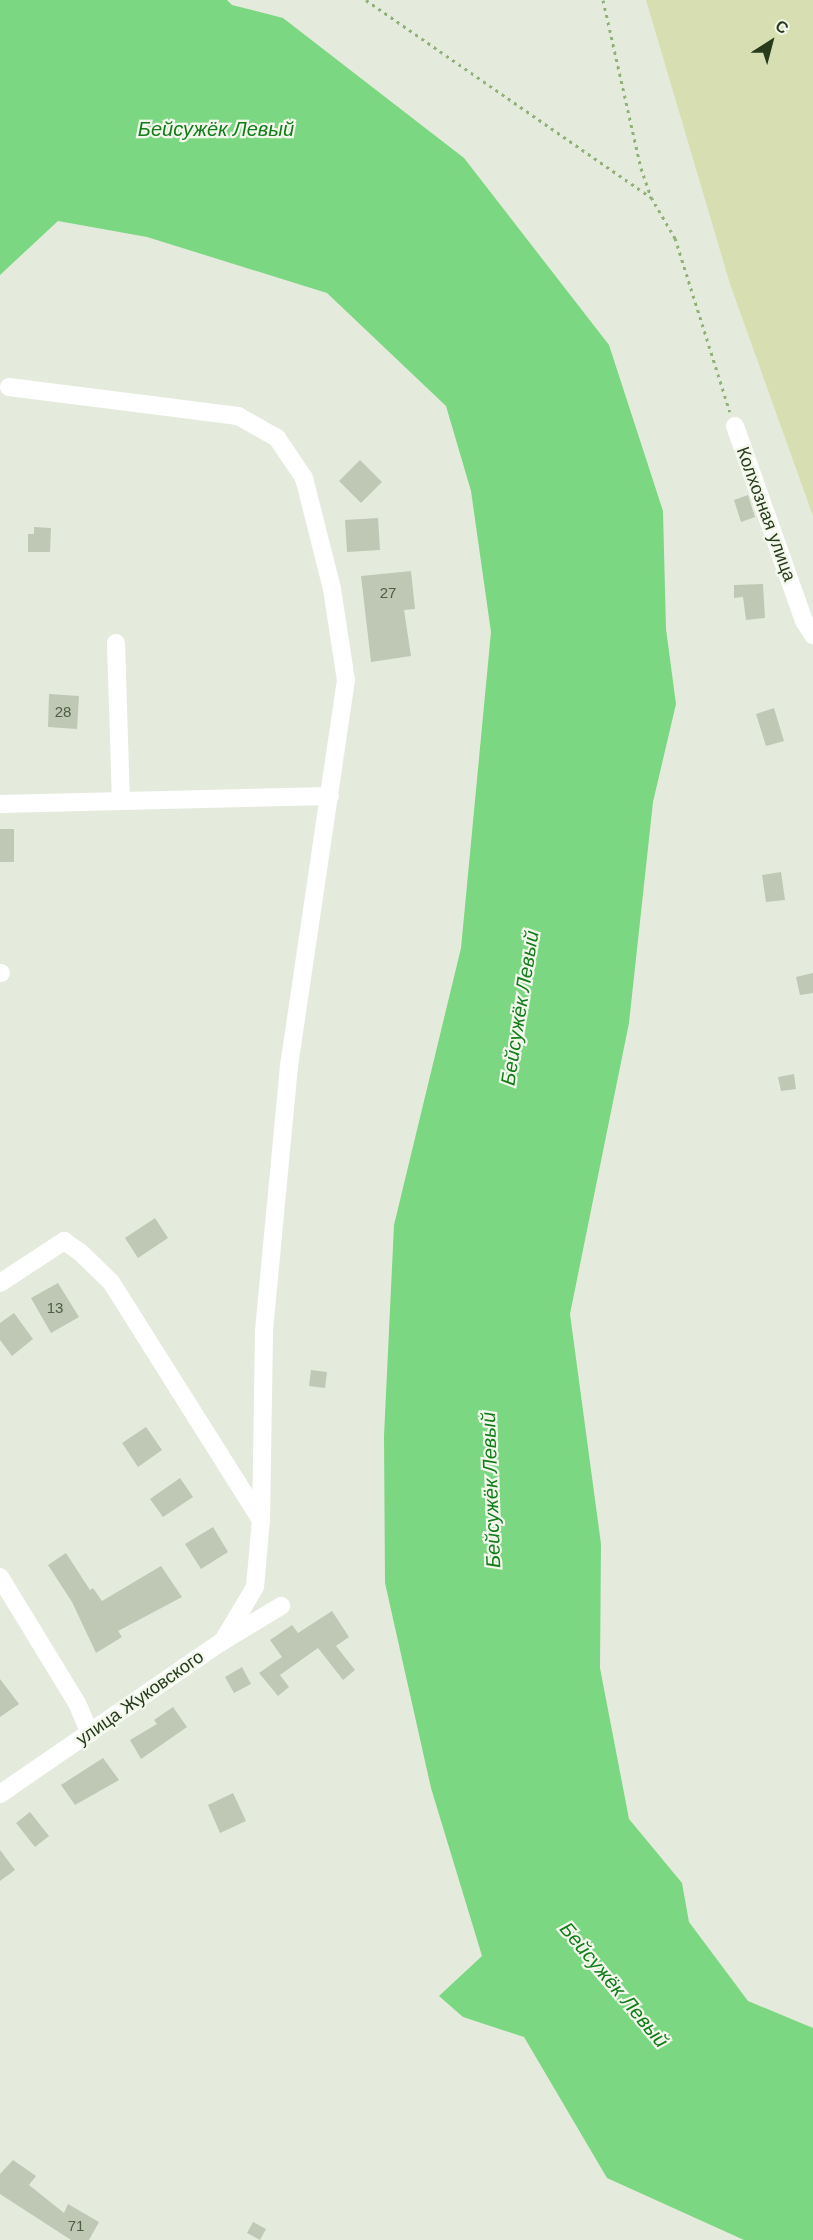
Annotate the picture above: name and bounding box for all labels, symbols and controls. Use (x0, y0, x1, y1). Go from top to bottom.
north arrow (741, 12, 801, 72)
text: С (772, 17, 792, 37)
water label: Бейсужёк Левый (138, 117, 294, 141)
street label: Колхозная улица (732, 444, 800, 584)
house number: 27 (380, 584, 396, 602)
house number: 28 (55, 703, 71, 721)
water label: Бейсужёк Левый (496, 929, 544, 1087)
house number: 13 (47, 1299, 63, 1317)
water label: Бейсужёк Левый (476, 1411, 506, 1569)
street label: улица Жуковского (72, 1646, 208, 1750)
water label: Бейсужёк Левый (555, 1917, 673, 2053)
house number: 71 (68, 2217, 84, 2235)

